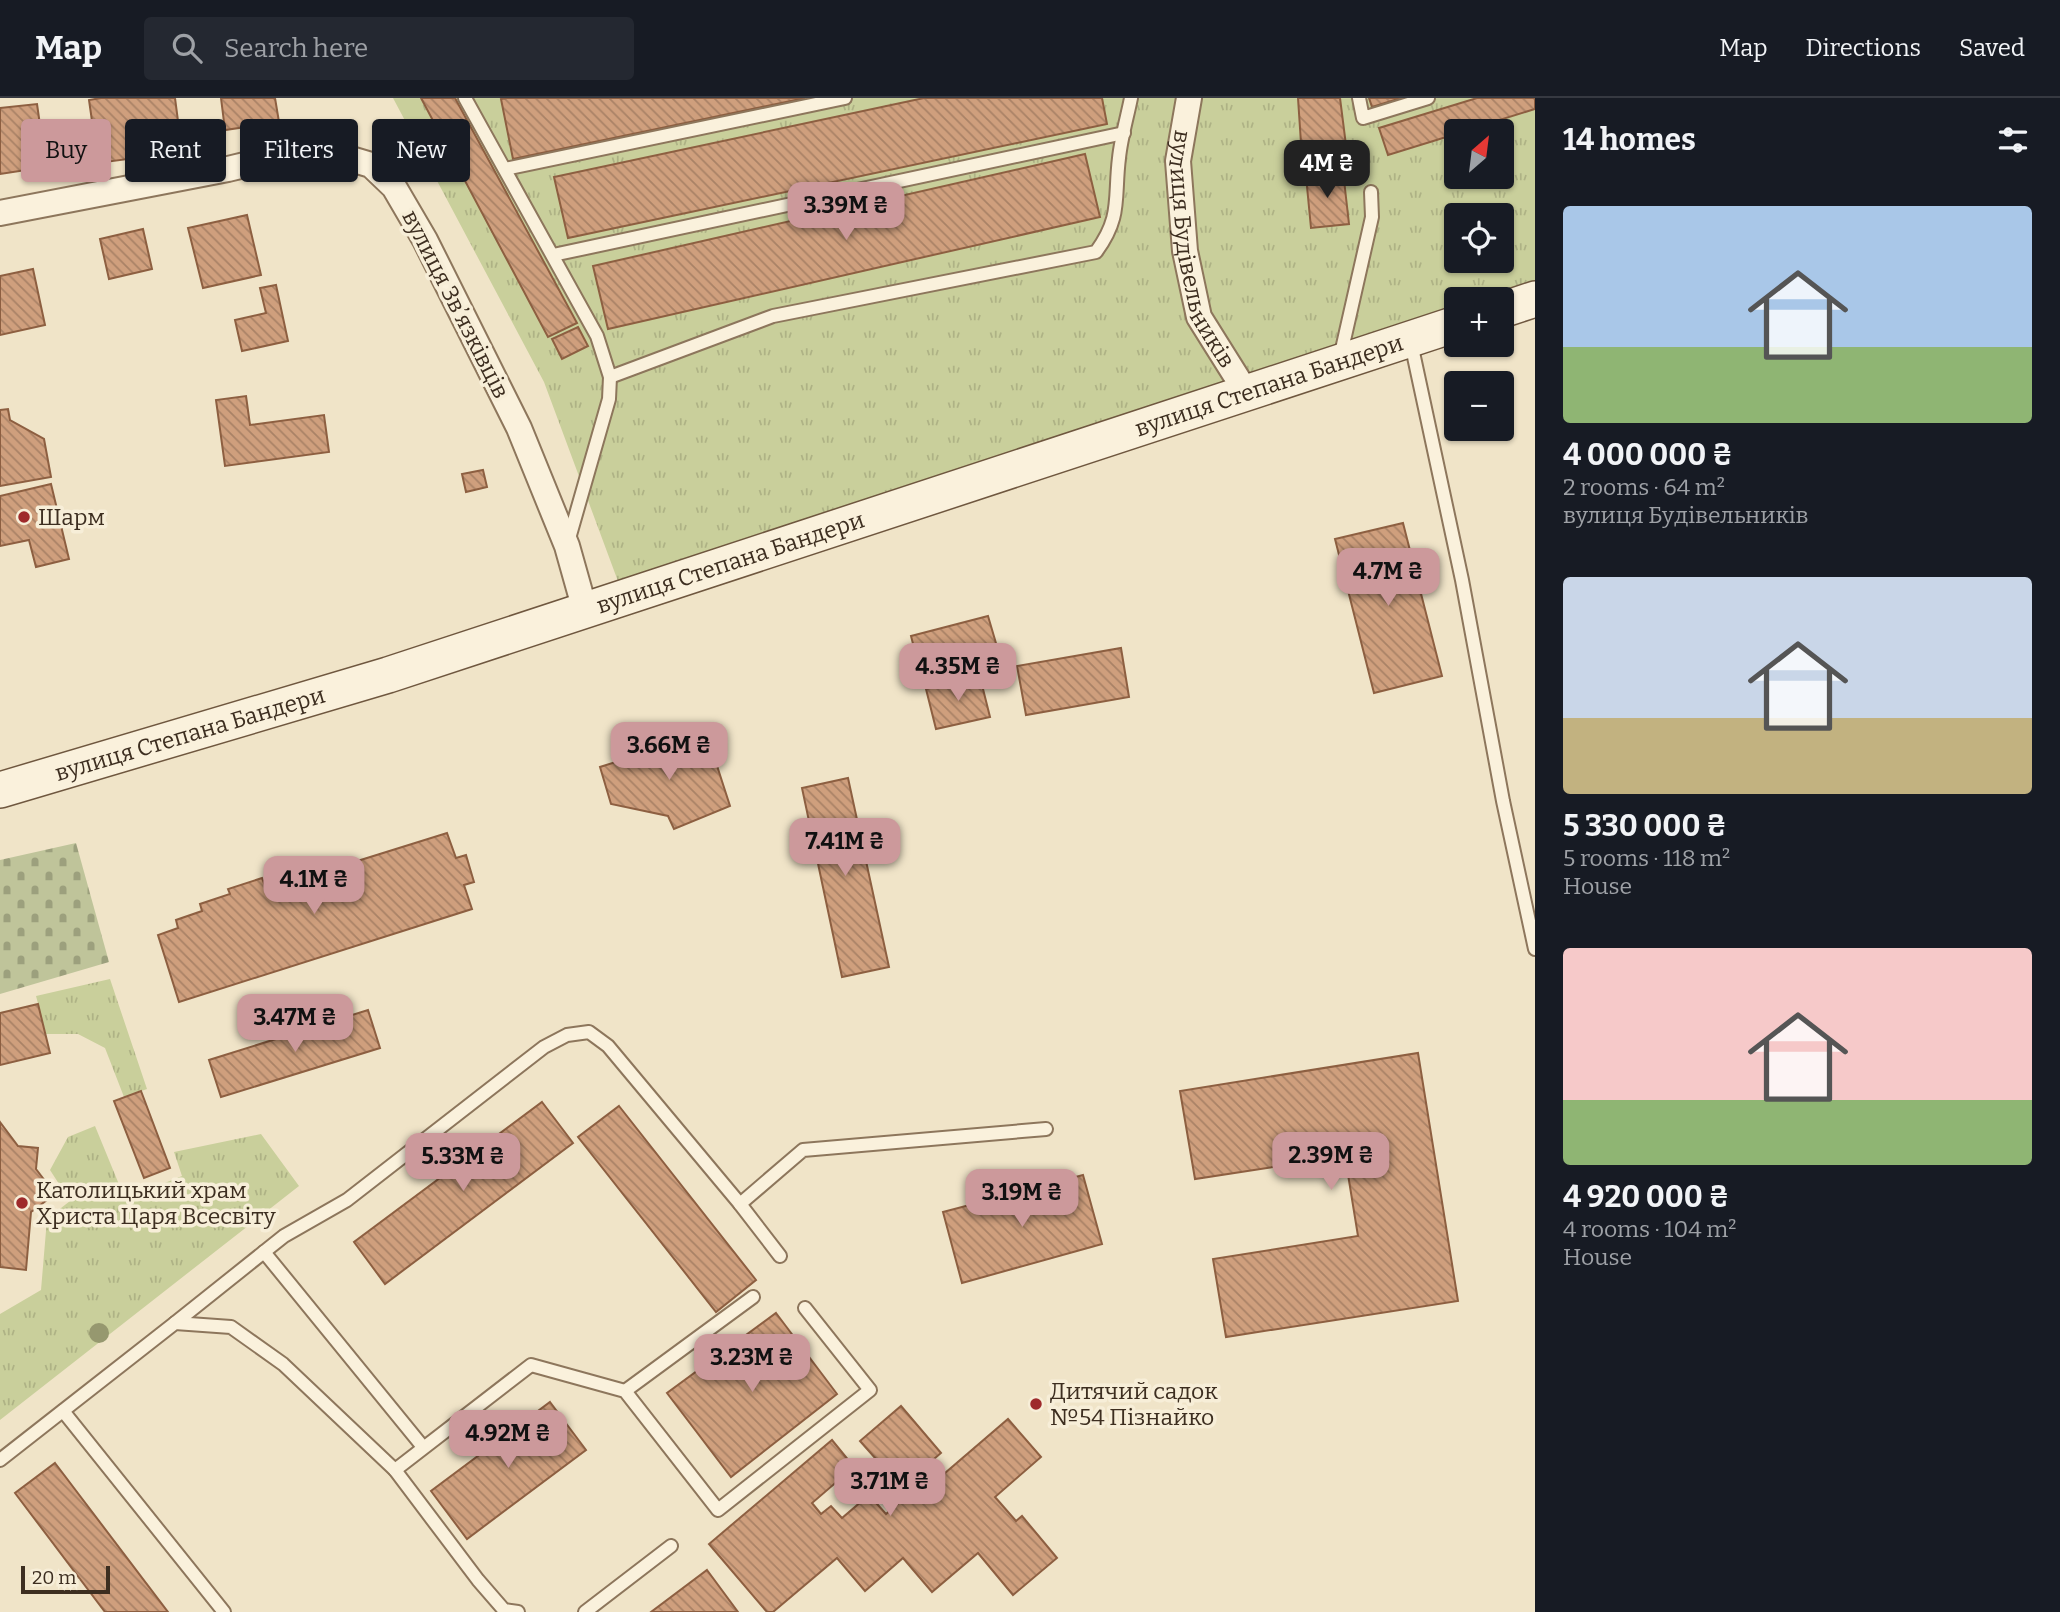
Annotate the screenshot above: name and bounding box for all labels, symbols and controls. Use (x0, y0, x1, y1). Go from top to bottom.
search box (144, 17, 634, 80)
text: Map (35, 28, 102, 68)
icon: search (168, 29, 206, 67)
text: Search here (224, 33, 368, 64)
text: Map (1719, 34, 1768, 62)
text: Directions (1806, 34, 1921, 62)
text: Saved (1959, 34, 2025, 62)
chip: Buy (21, 119, 111, 182)
chip: Rent (125, 119, 226, 182)
chip: Filters (240, 119, 358, 182)
chip: New (372, 119, 470, 182)
north arrow (1444, 119, 1514, 189)
map controls (1444, 119, 1514, 441)
icon: filters (1994, 121, 2032, 159)
text: 14 homes (1563, 122, 1696, 158)
street label: вулиця Будівельників (1163, 128, 1241, 373)
pin: 4M ₴ (1286, 140, 1368, 200)
text: 4M ₴ (1300, 149, 1354, 177)
pin: 3.39M ₴ (781, 183, 911, 242)
text: 3.39M ₴ (804, 191, 888, 219)
button: locate (1444, 203, 1514, 273)
street label: вулиця Звʼязківців (396, 205, 516, 403)
icon: home (1735, 252, 1861, 378)
button: + (1444, 287, 1514, 357)
street label: вулиця Степана Бандери (1131, 328, 1406, 443)
button: − (1444, 371, 1514, 441)
text: 4 000 000 ₴ (1563, 437, 1733, 473)
text: 2 rooms · 64 m² (1563, 473, 1725, 501)
text: вулиця Будівельників (1563, 501, 1809, 529)
place label: Шарм (38, 503, 105, 531)
street label: вулиця Степана Бандери (593, 505, 868, 620)
marker: Шарм (16, 509, 32, 525)
pin: 4.7M ₴ (1331, 548, 1445, 608)
text: 4.7M ₴ (1353, 557, 1423, 585)
icon: home (1735, 623, 1861, 749)
pin: 4.35M ₴ (893, 644, 1023, 703)
text: 4.35M ₴ (915, 652, 1001, 680)
street label: вулиця Степана Бандери (51, 680, 328, 787)
pin: 3.66M ₴ (604, 722, 734, 782)
text: 3.66M ₴ (627, 731, 711, 759)
text: 5 330 000 ₴ (1563, 808, 1727, 844)
pin: 7.41M ₴ (780, 818, 910, 878)
text: 7.41M ₴ (805, 827, 885, 855)
text: 5 rooms · 118 m² (1563, 844, 1730, 872)
pin: 4.1M ₴ (257, 856, 371, 916)
text: 4.1M ₴ (279, 865, 349, 893)
text: House (1563, 872, 1632, 900)
icon: home (1735, 994, 1861, 1120)
pin: 3.47M ₴ (230, 995, 360, 1054)
text: 3.47M ₴ (253, 1003, 337, 1031)
pin: 2.39M ₴ (1266, 1132, 1396, 1192)
pin: 5.33M ₴ (398, 1134, 528, 1193)
text: 2.39M ₴ (1288, 1141, 1374, 1169)
text: 5.33M ₴ (421, 1142, 505, 1170)
pin: 3.19M ₴ (957, 1170, 1087, 1229)
place label: Католицький храм Христа Царя Всесвіту (36, 1176, 277, 1230)
text: 3.19M ₴ (981, 1178, 1063, 1206)
text: 4 920 000 ₴ (1563, 1179, 1729, 1215)
marker: Католицький храм Христа Царя Всесвіту (14, 1195, 30, 1211)
text: 4 rooms · 104 m² (1563, 1215, 1736, 1243)
text: House (1563, 1243, 1632, 1271)
pin: 3.23M ₴ (687, 1334, 817, 1394)
text: 3.23M ₴ (710, 1343, 794, 1371)
place label: Дитячий садок №54 Пізнайко (1050, 1377, 1218, 1431)
marker: Дитячий садок №54 Пізнайко (1028, 1396, 1044, 1412)
pin: 4.92M ₴ (443, 1410, 573, 1470)
text: 4.92M ₴ (465, 1419, 551, 1447)
pin: 3.71M ₴ (825, 1458, 955, 1518)
text: 3.71M ₴ (850, 1467, 930, 1495)
scale bar (21, 1563, 110, 1595)
text: 20 m (32, 1566, 76, 1589)

